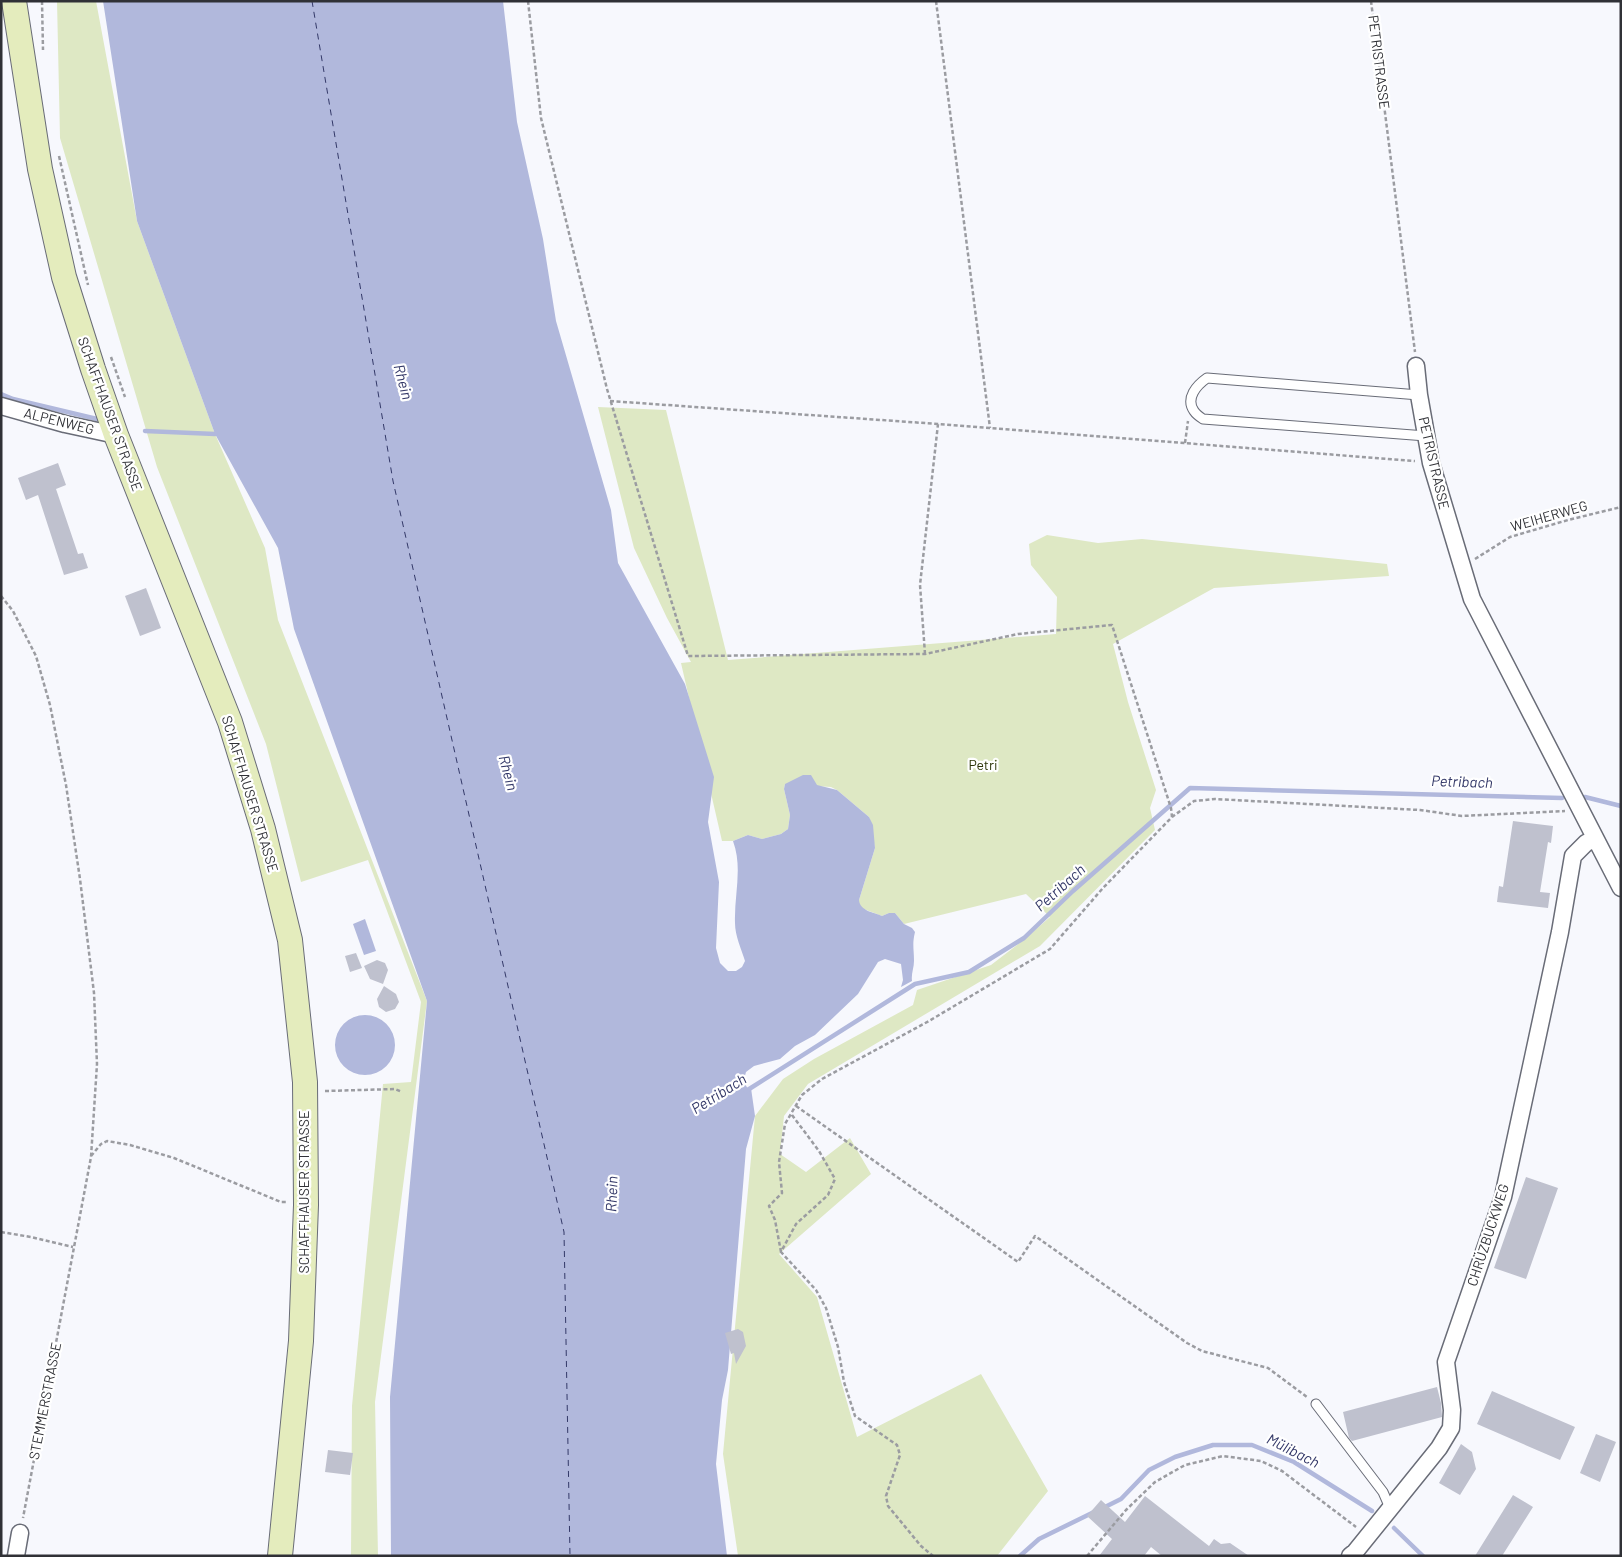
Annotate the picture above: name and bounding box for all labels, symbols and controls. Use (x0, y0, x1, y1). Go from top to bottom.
street label: PETRISTRASSE (1365, 14, 1394, 110)
street label: SCHAFFHAUSER STRASSE (75, 334, 146, 493)
water label: Rhein (391, 362, 417, 402)
street label: ALPENWEG (22, 404, 96, 437)
street label: PETRISTRASSE (1416, 415, 1453, 511)
street label: WEIHERWEG (1508, 496, 1589, 535)
street label: SCHAFFHAUSER STRASSE (219, 714, 282, 874)
water label: Rhein (496, 753, 522, 793)
park label: Petri (968, 756, 998, 773)
water label: Petribach (1431, 771, 1493, 791)
water label: Petribach (1030, 860, 1088, 915)
water label: Petribach (688, 1069, 749, 1117)
street label: SCHAFFHAUSER STRASSE (295, 1111, 312, 1273)
water label: Rhein (601, 1176, 621, 1212)
street label: CHRÜZBUCKWEG (1463, 1181, 1512, 1288)
street label: STEMMERSTRASSE (25, 1341, 64, 1461)
water label: Mülibach (1264, 1429, 1323, 1471)

